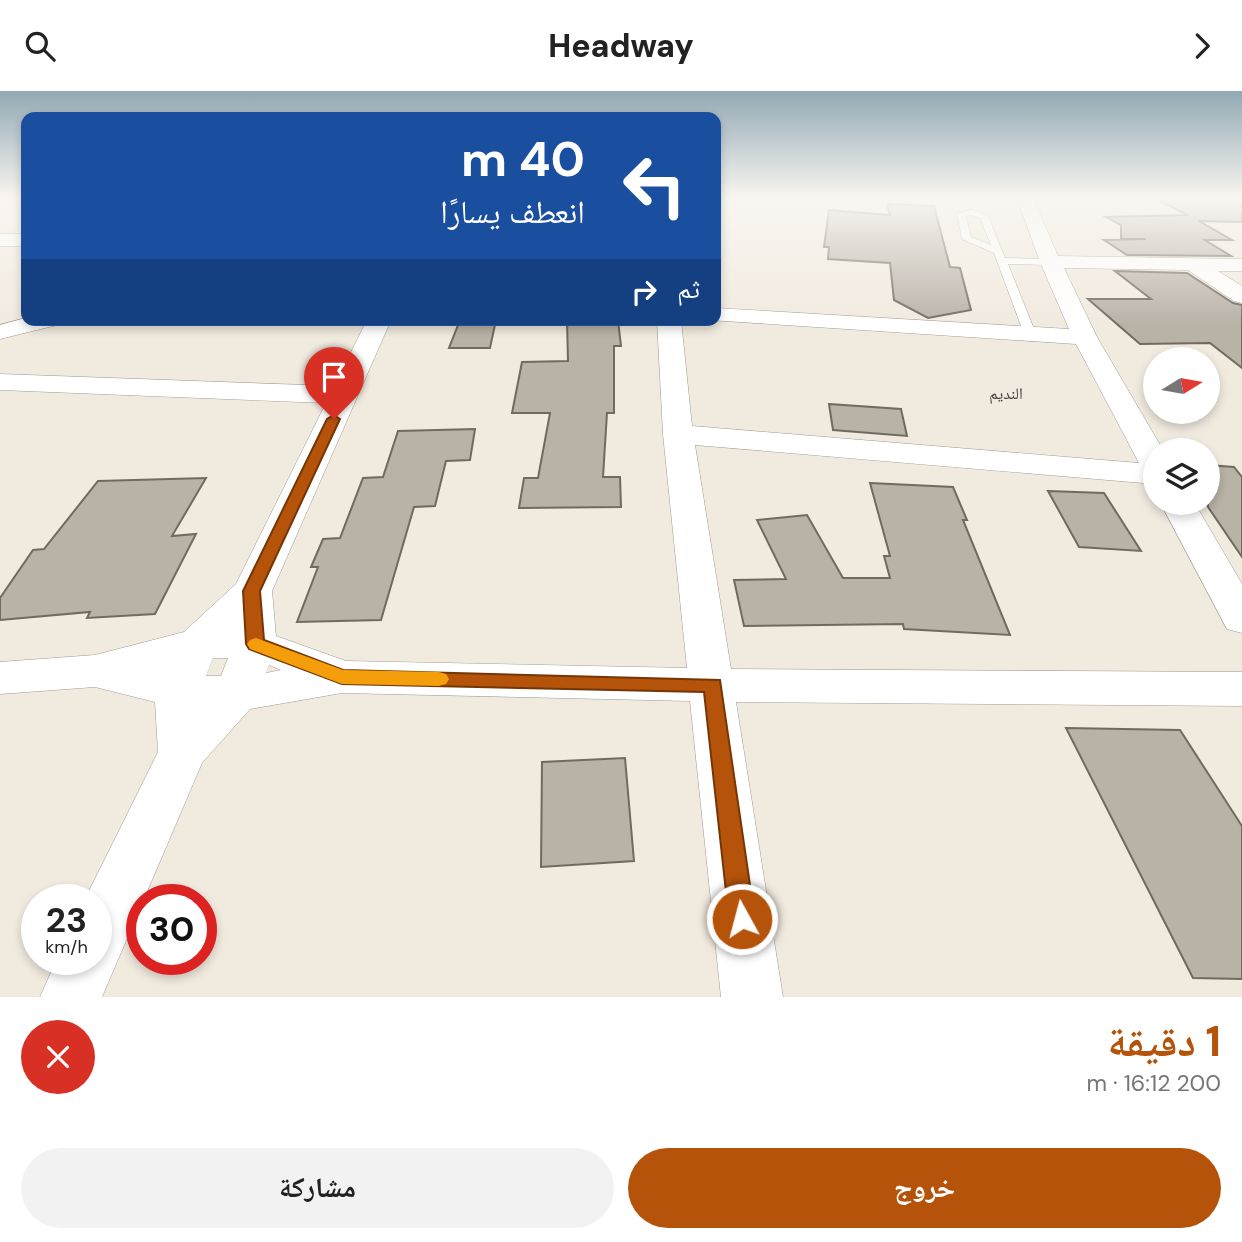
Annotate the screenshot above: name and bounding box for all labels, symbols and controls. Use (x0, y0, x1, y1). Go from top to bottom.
text: Headway (548, 25, 694, 67)
icon: search (21, 27, 59, 65)
icon: forward (1183, 27, 1221, 65)
text: 40 m (461, 127, 585, 191)
icon: left (609, 140, 700, 231)
text: انعطف يسارًا (440, 191, 585, 233)
text: ثم (677, 272, 700, 306)
icon: right (625, 273, 663, 311)
pin (304, 347, 364, 419)
north arrow (1143, 347, 1220, 423)
map controls (1143, 347, 1220, 515)
icon: arrive (315, 358, 353, 396)
district label: النديم (989, 383, 1023, 404)
button: layers (1143, 438, 1220, 515)
position arrow (705, 882, 779, 956)
speed limit sign: 30 (126, 884, 217, 975)
text: 23 (46, 897, 87, 943)
text: km/h (45, 935, 88, 959)
text: 1 دقيقة (1108, 1014, 1221, 1069)
button: close (21, 1020, 95, 1094)
text: 200 m · 16:12 (1086, 1068, 1221, 1098)
button: مشاركة (21, 1148, 614, 1228)
button: خروج (628, 1148, 1221, 1228)

